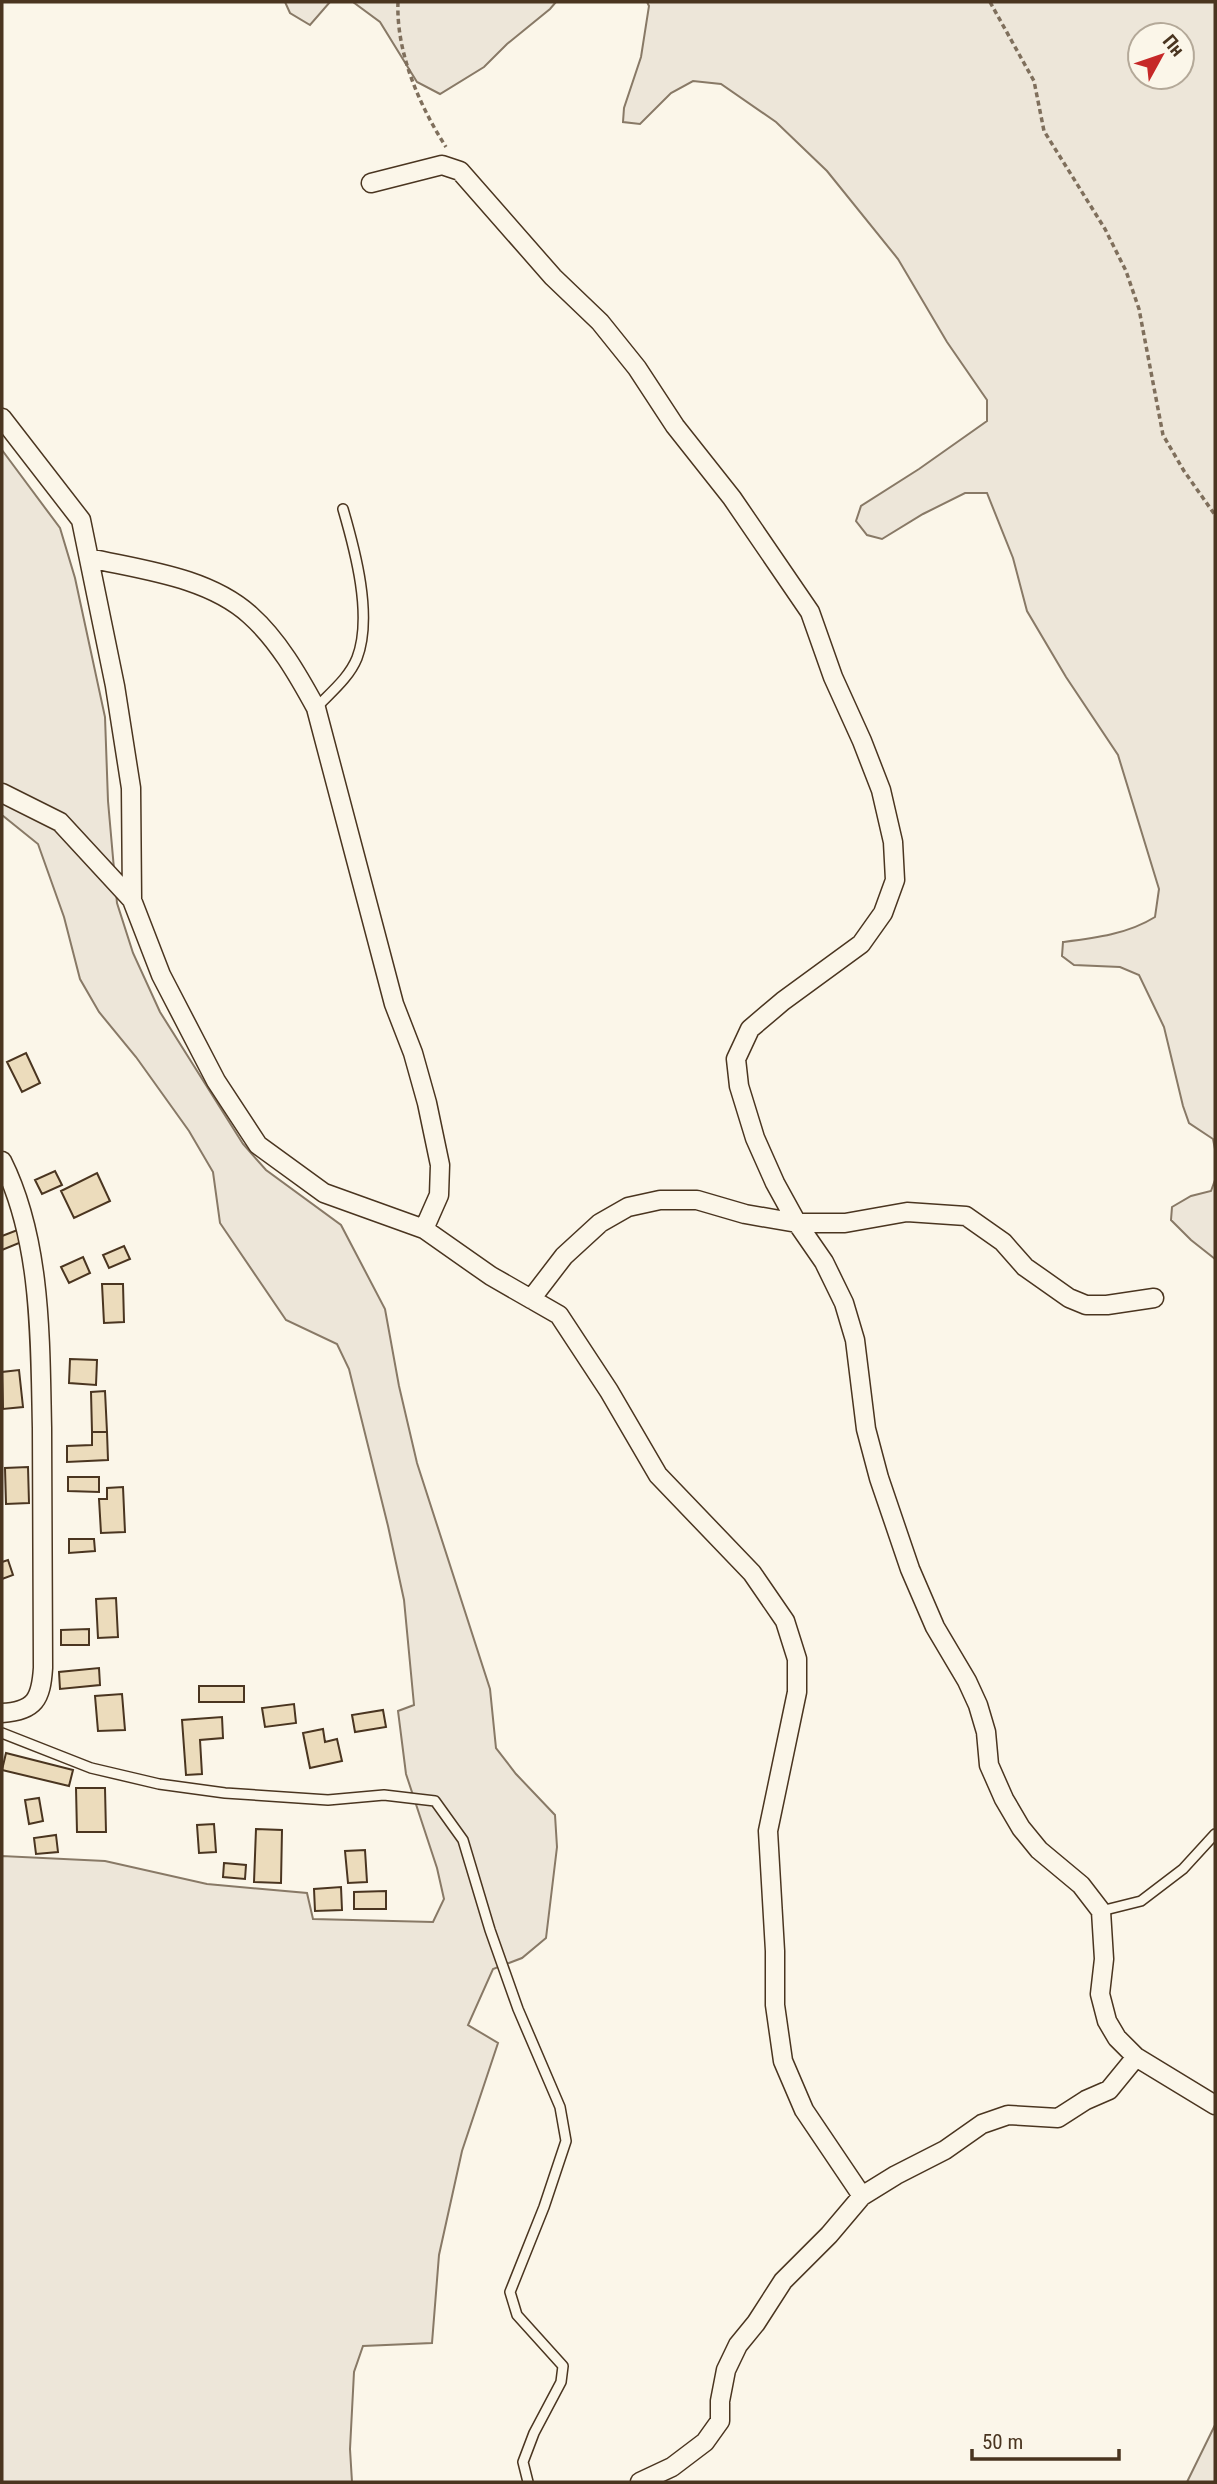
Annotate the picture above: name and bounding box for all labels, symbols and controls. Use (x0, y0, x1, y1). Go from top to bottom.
north arrow (1126, 21, 1196, 91)
text: Пн (1158, 30, 1189, 61)
scale bar (972, 2418, 1119, 2462)
text: 50 m (982, 2430, 1023, 2454)

